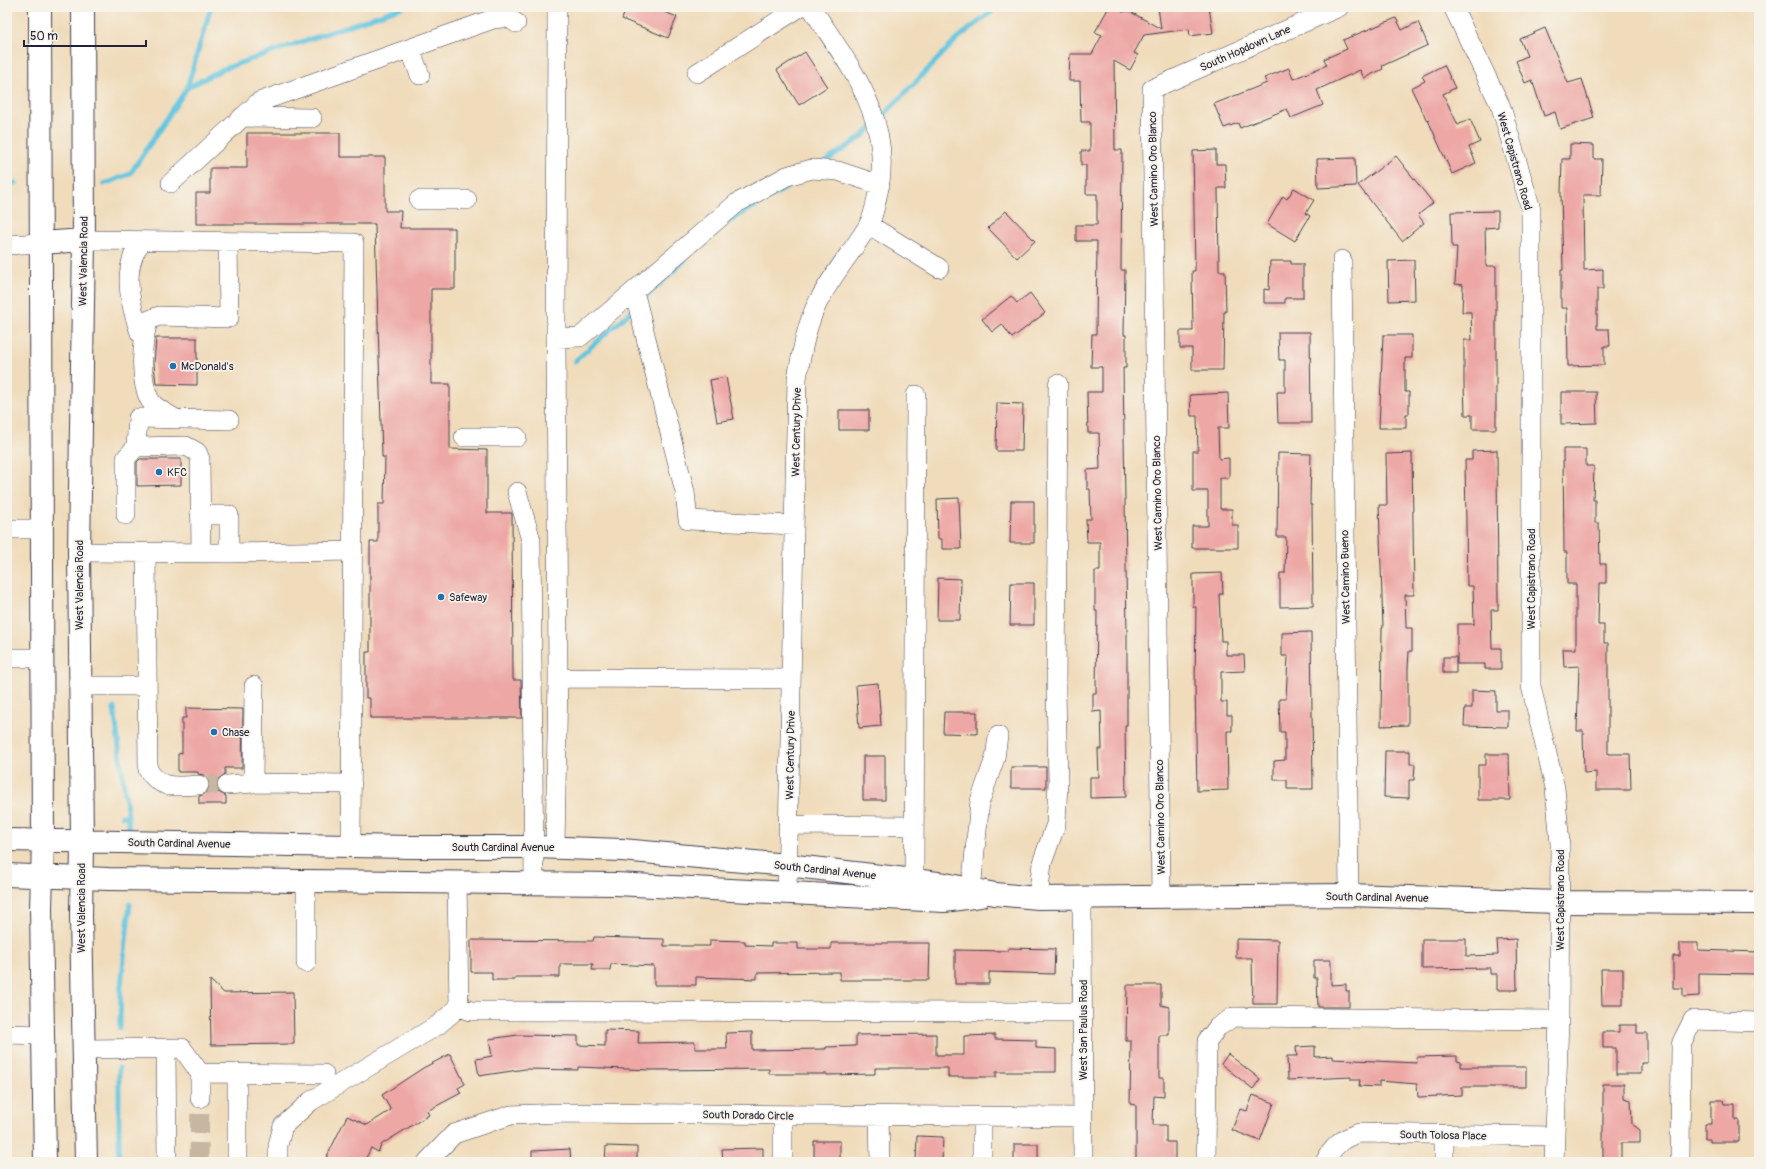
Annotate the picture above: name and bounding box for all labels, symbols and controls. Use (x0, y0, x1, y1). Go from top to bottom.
scale bar (24, 22, 146, 48)
street label: South Hopdown Lane (1198, 22, 1293, 74)
text: 50 m (30, 29, 58, 44)
street label: West Camino Oro Blanco (1146, 111, 1161, 227)
street label: West Capistrano Road (1494, 111, 1535, 212)
street label: West Valencia Road (76, 216, 91, 306)
place label: McDonald's (181, 360, 234, 373)
marker: McDonald's (168, 361, 178, 371)
street label: West Century Drive (789, 387, 804, 477)
street label: West Camino Oro Blanco (1150, 435, 1165, 551)
place label: KFC (167, 466, 187, 479)
marker: KFC (154, 467, 164, 477)
street label: West Capistrano Road (1525, 528, 1538, 630)
street label: West Camino Bueno (1338, 530, 1353, 624)
street label: West Valencia Road (73, 540, 86, 630)
place label: Safeway (449, 591, 487, 604)
marker: Safeway (436, 592, 446, 602)
street label: West Century Drive (783, 710, 798, 800)
place label: Chase (222, 726, 250, 739)
marker: Chase (209, 727, 219, 737)
street label: West Camino Oro Blanco (1153, 759, 1168, 875)
street label: South Cardinal Avenue (127, 836, 231, 851)
street label: South Cardinal Avenue (452, 841, 555, 854)
street label: West Capistrano Road (1554, 849, 1567, 951)
street label: South Cardinal Avenue (773, 859, 877, 882)
street label: West Valencia Road (75, 863, 88, 953)
street label: South Cardinal Avenue (1325, 890, 1429, 905)
street label: West San Paulus Road (1077, 980, 1090, 1080)
street label: South Dorado Circle (702, 1108, 794, 1123)
street label: South Tolosa Place (1399, 1128, 1487, 1143)

